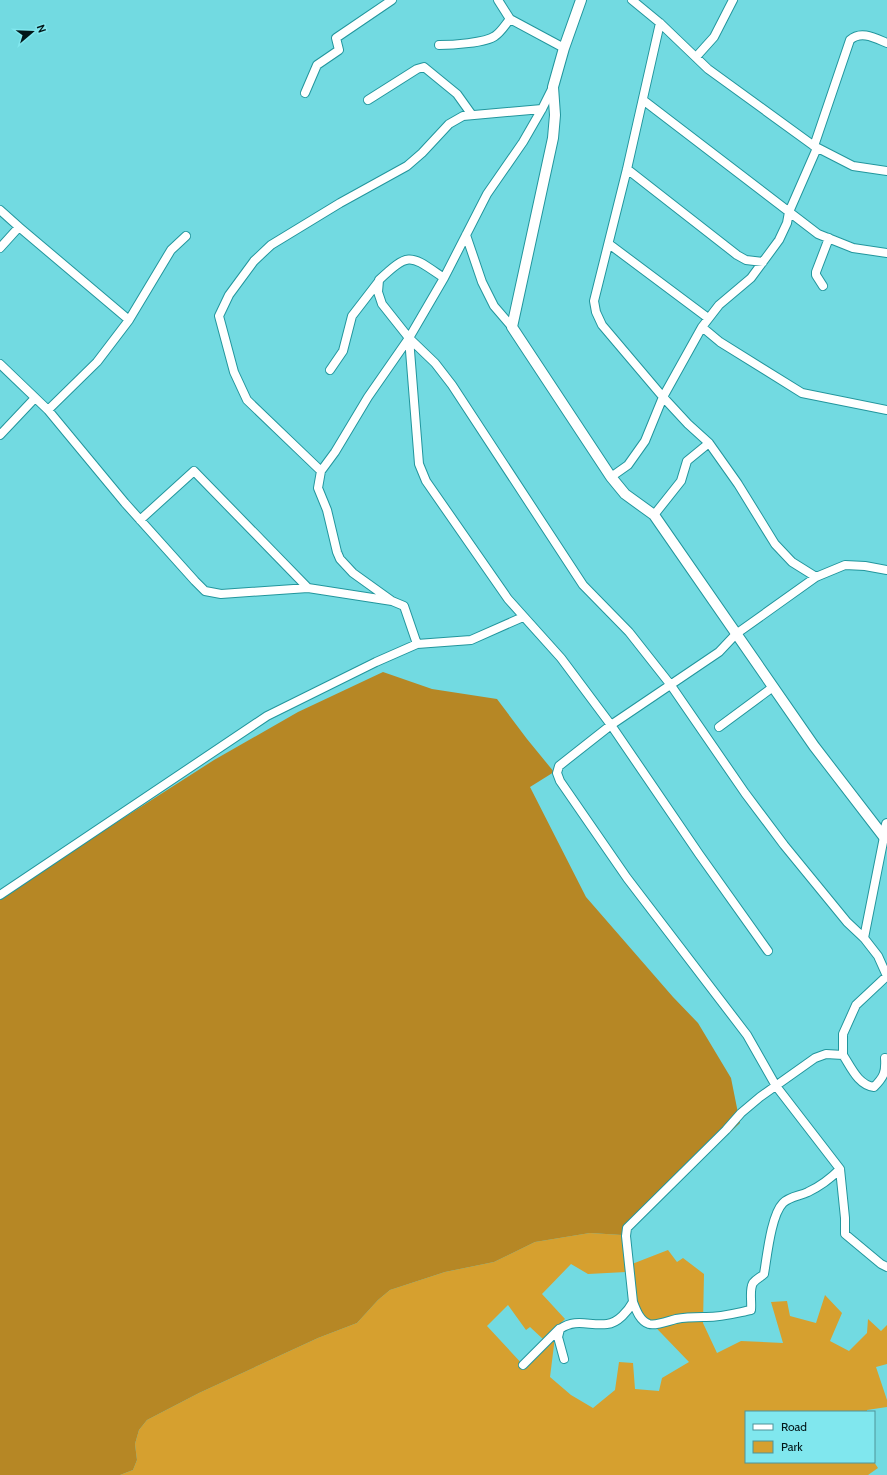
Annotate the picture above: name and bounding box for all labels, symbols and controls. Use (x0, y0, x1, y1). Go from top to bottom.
north arrow (12, 12, 52, 52)
text: N (34, 23, 49, 35)
legend (745, 1411, 875, 1463)
text: Road (781, 1419, 807, 1434)
text: Park (781, 1439, 803, 1454)

